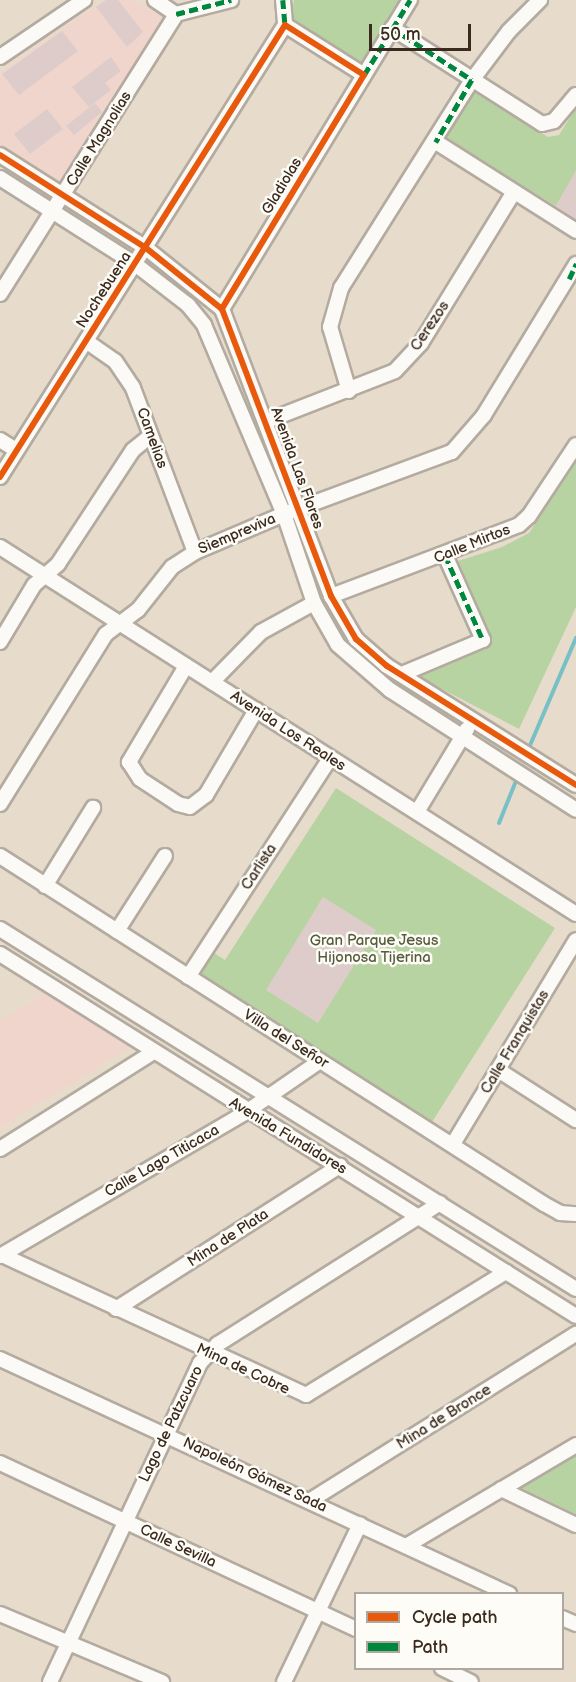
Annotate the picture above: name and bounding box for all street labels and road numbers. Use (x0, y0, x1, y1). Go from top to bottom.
street label: Calle Magnolias (63, 88, 135, 190)
street label: Gladiolas (258, 154, 306, 218)
street label: Nochebuena (73, 248, 135, 332)
street label: Cerezos (407, 298, 453, 354)
street label: Camelias (133, 405, 171, 471)
street label: Avenida Las Flores (267, 405, 327, 531)
street label: Siempreviva (196, 510, 278, 558)
street label: Calle Mirtos (431, 521, 513, 567)
street label: Avenida Los Reales (227, 687, 349, 775)
street label: Carlista (237, 841, 281, 893)
street label: Calle Franquistas (477, 987, 553, 1097)
street label: Villa del Señor (240, 1006, 332, 1072)
street label: Avenida Fundidores (226, 1094, 350, 1178)
street label: Calle Lago Titicaca (101, 1121, 223, 1201)
street label: Mina de Plata (184, 1205, 272, 1271)
street label: Mina de Cobre (194, 1340, 292, 1398)
street label: Lago de Patzcuaro (135, 1363, 207, 1485)
street label: Mina de Bronce (393, 1381, 495, 1453)
street label: Napoleón Gómez Sada (180, 1434, 330, 1516)
street label: Calle Sevilla (137, 1520, 219, 1572)

